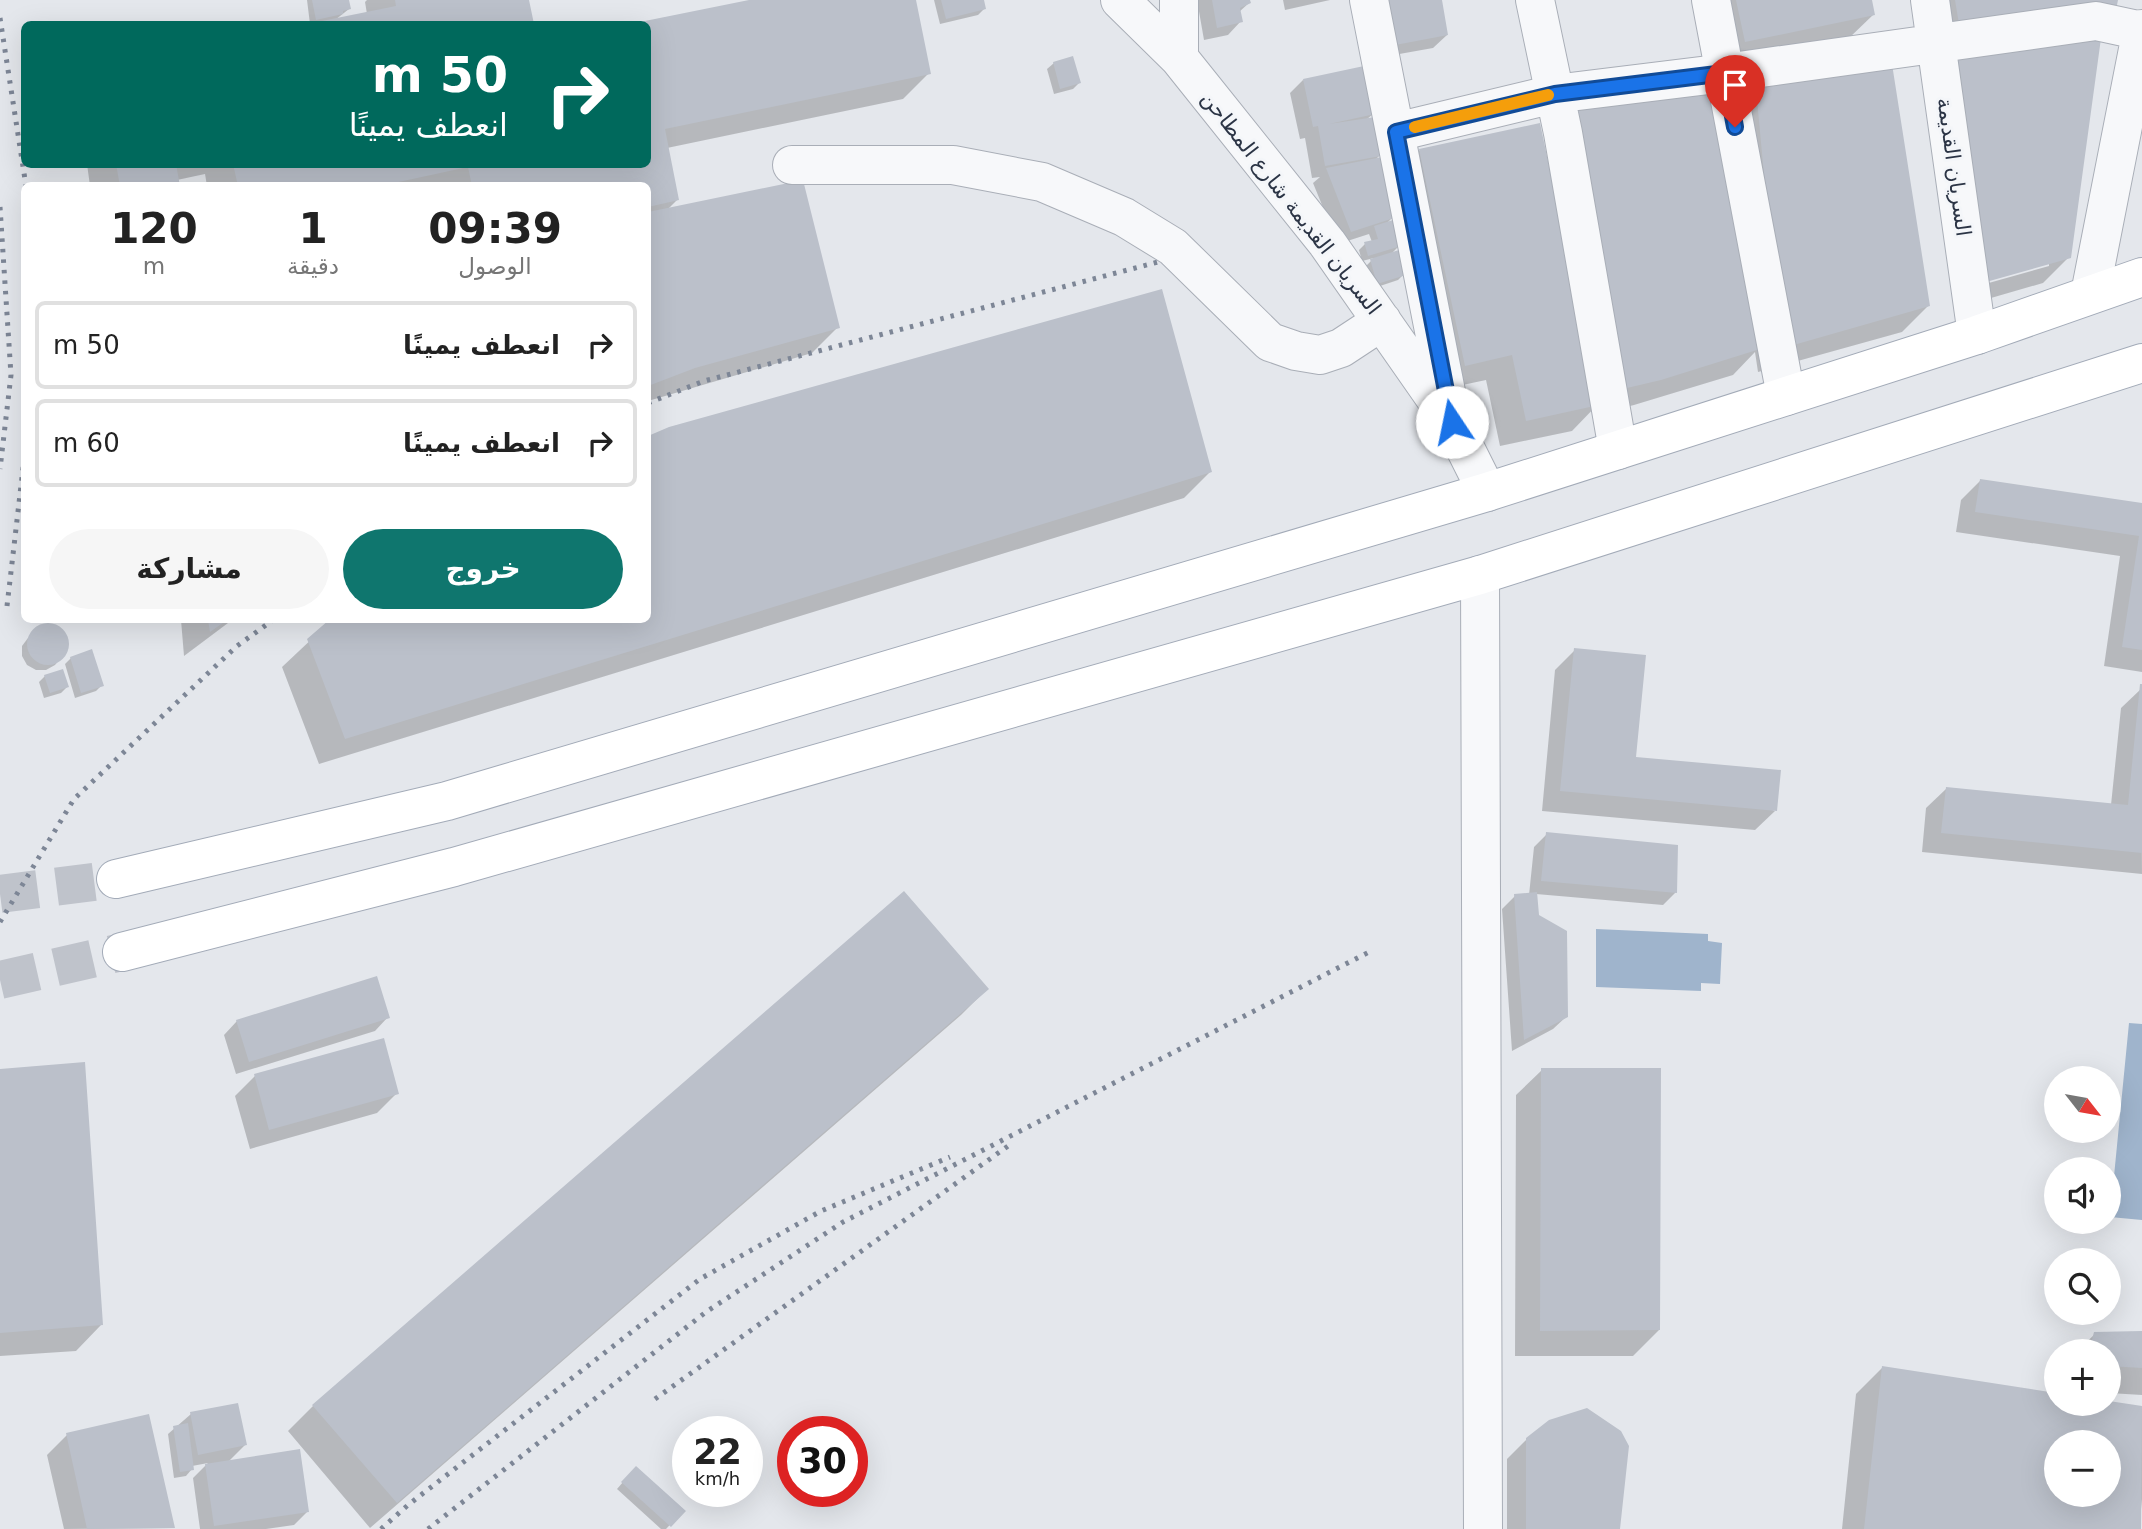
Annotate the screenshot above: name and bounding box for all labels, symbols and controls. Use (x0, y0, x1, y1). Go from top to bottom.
text: 50 m (372, 47, 508, 104)
icon: right (532, 49, 623, 140)
pin (1705, 55, 1765, 127)
icon: arrive (1716, 66, 1754, 104)
street label: السريان القديمة شارع المطاحن (1196, 86, 1386, 320)
street label: السريان القديمة (1932, 96, 1976, 238)
text: انعطف يمينًا (349, 106, 508, 144)
text: 120 (110, 204, 198, 253)
text: 1 (298, 204, 328, 253)
text: 09:39 (428, 204, 562, 253)
text: m (143, 253, 165, 279)
text: دقيقة (287, 253, 339, 279)
text: الوصول (458, 253, 532, 279)
icon: right (581, 326, 619, 364)
text: 50 m (53, 330, 120, 360)
text: انعطف يمينًا (403, 330, 560, 360)
position arrow (1415, 385, 1489, 459)
icon: right (581, 424, 619, 462)
text: 60 m (53, 428, 120, 458)
text: انعطف يمينًا (403, 428, 560, 458)
button: مشاركة (49, 529, 329, 609)
button: خروج (343, 529, 623, 609)
north arrow (2044, 1066, 2121, 1143)
map controls (2044, 1066, 2121, 1507)
button: sound (2044, 1157, 2121, 1234)
button: search (2044, 1248, 2121, 1325)
button: + (2044, 1339, 2121, 1416)
speed limit sign: 30 (777, 1416, 868, 1507)
button: − (2044, 1430, 2121, 1507)
text: 22 (693, 1432, 742, 1472)
text: km/h (695, 1468, 740, 1489)

